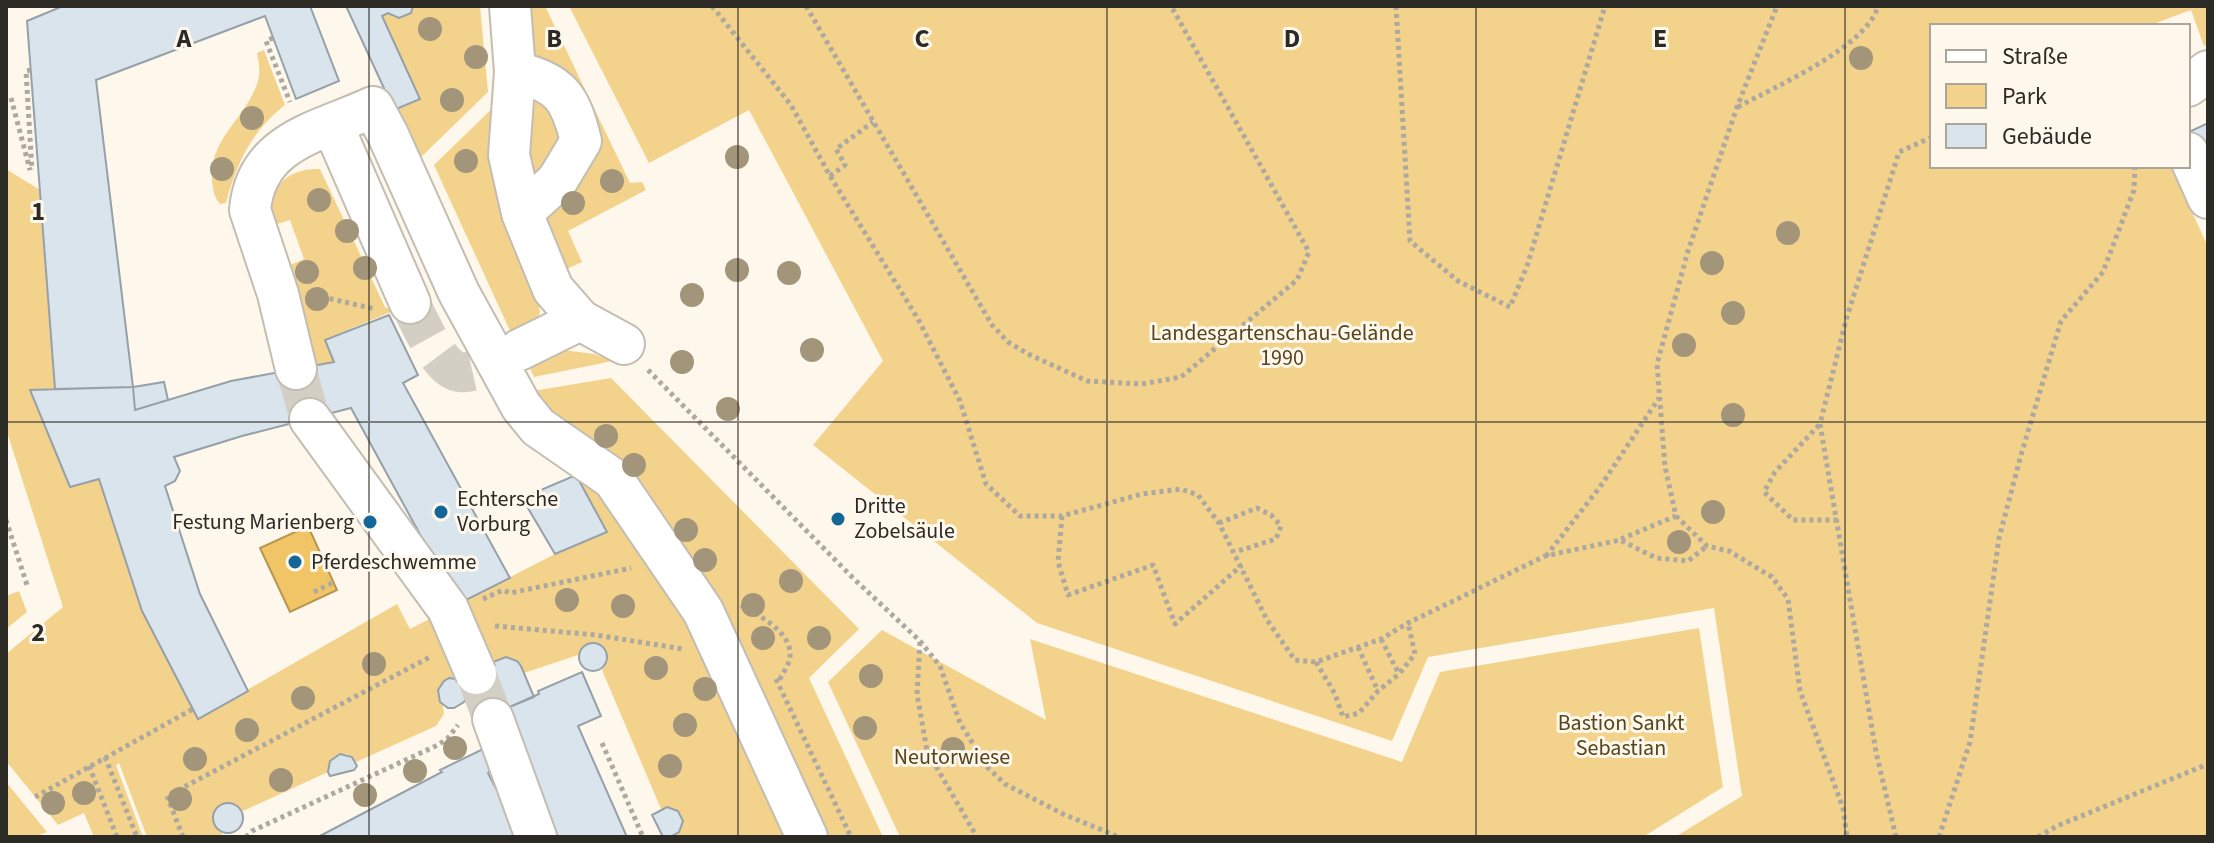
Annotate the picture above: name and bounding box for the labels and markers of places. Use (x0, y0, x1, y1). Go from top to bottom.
place label: Echtersche Vorburg (457, 483, 558, 540)
place label: Dritte Zobelsäule (854, 490, 955, 547)
marker: Echtersche Vorburg (432, 503, 450, 521)
place label: Festung Marienberg (172, 506, 354, 538)
marker: Dritte Zobelsäule (829, 510, 847, 528)
marker: Festung Marienberg (361, 513, 379, 531)
place label: Pferdeschwemme (311, 546, 476, 578)
marker: Pferdeschwemme (286, 553, 304, 571)

